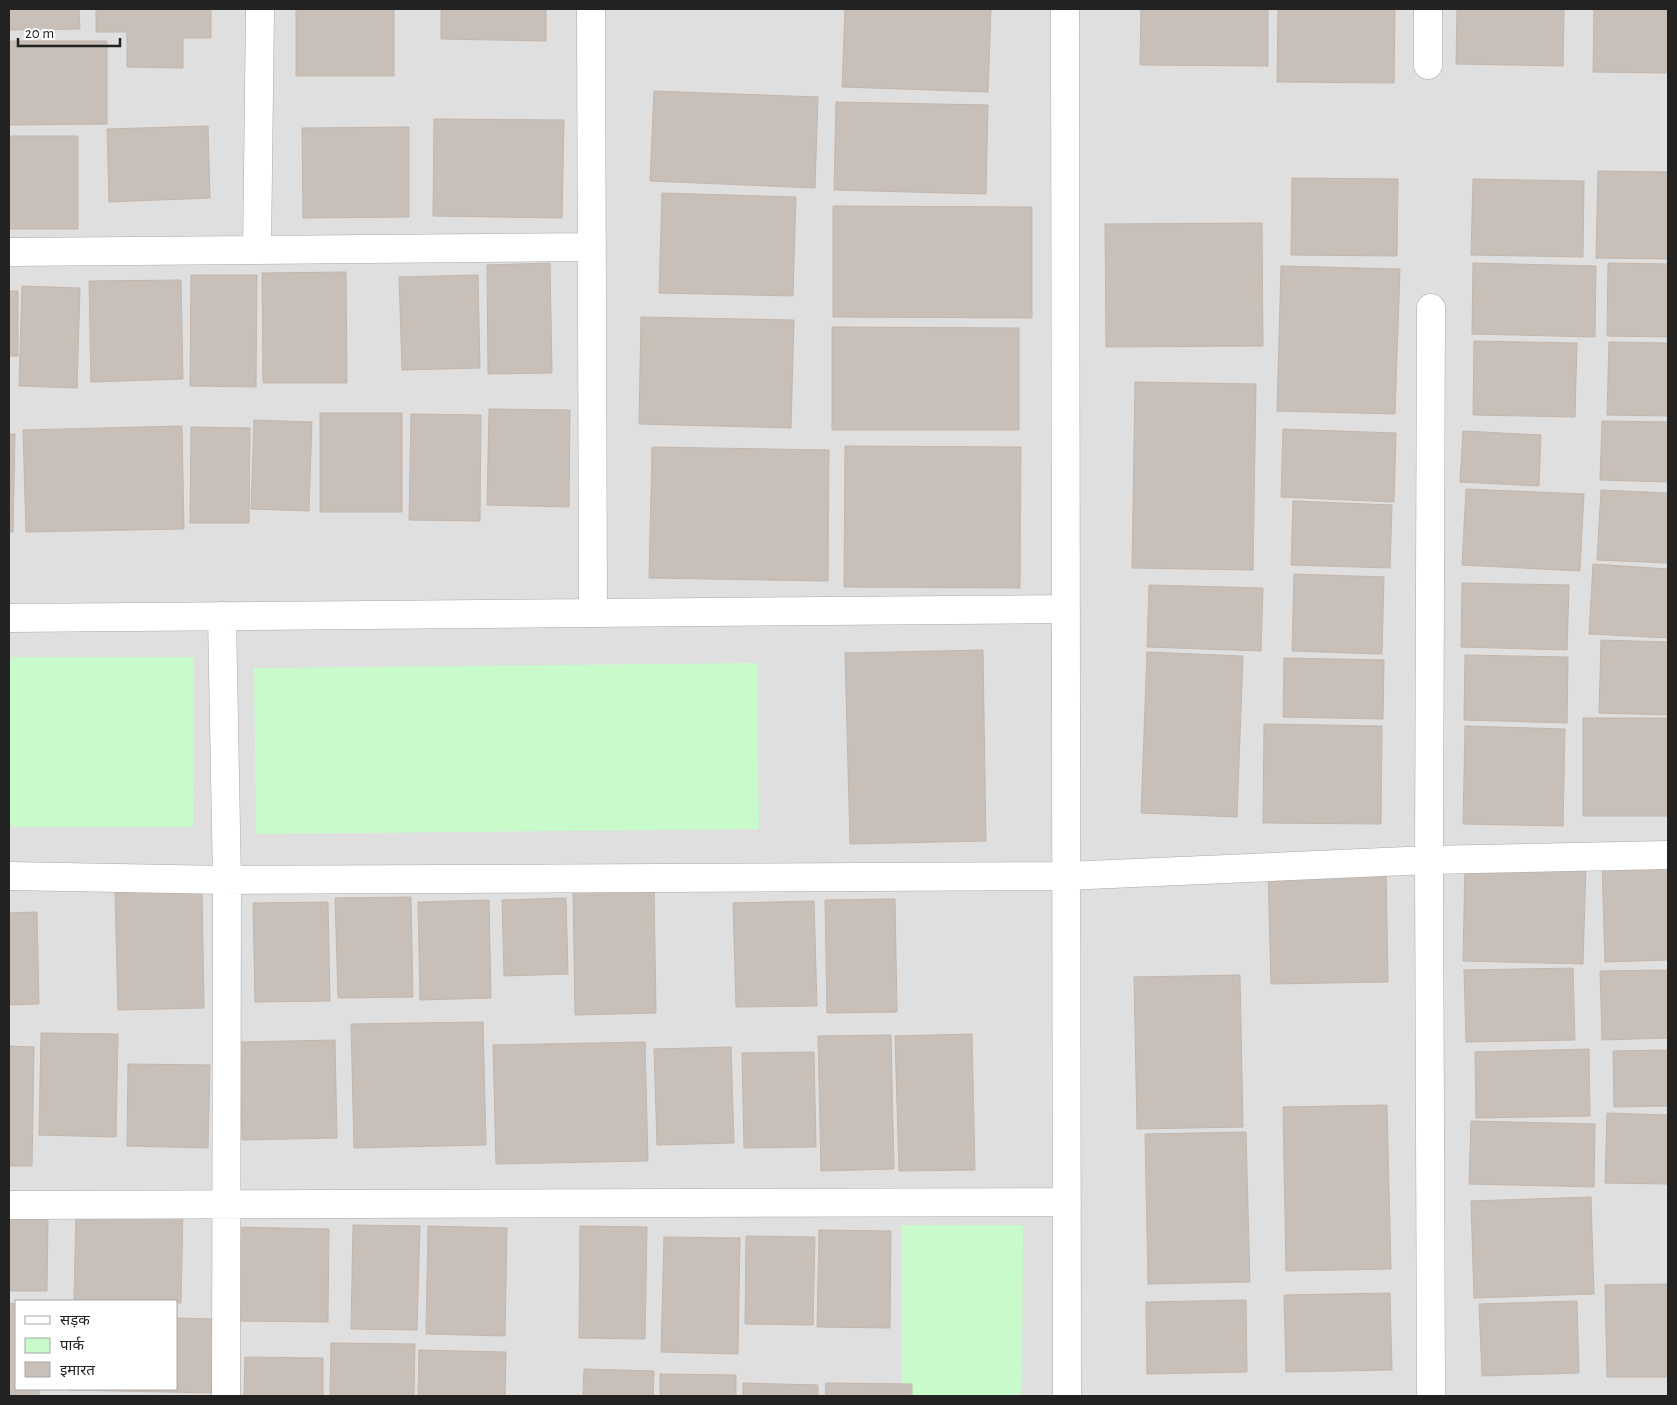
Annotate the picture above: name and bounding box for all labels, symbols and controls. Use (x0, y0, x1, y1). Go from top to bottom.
scale bar (18, 15, 120, 47)
text: 20 m (25, 26, 54, 41)
legend (15, 1300, 178, 1390)
text: सड़क (60, 1313, 90, 1328)
text: पार्क (60, 1336, 84, 1353)
text: इमारत (60, 1363, 95, 1378)

